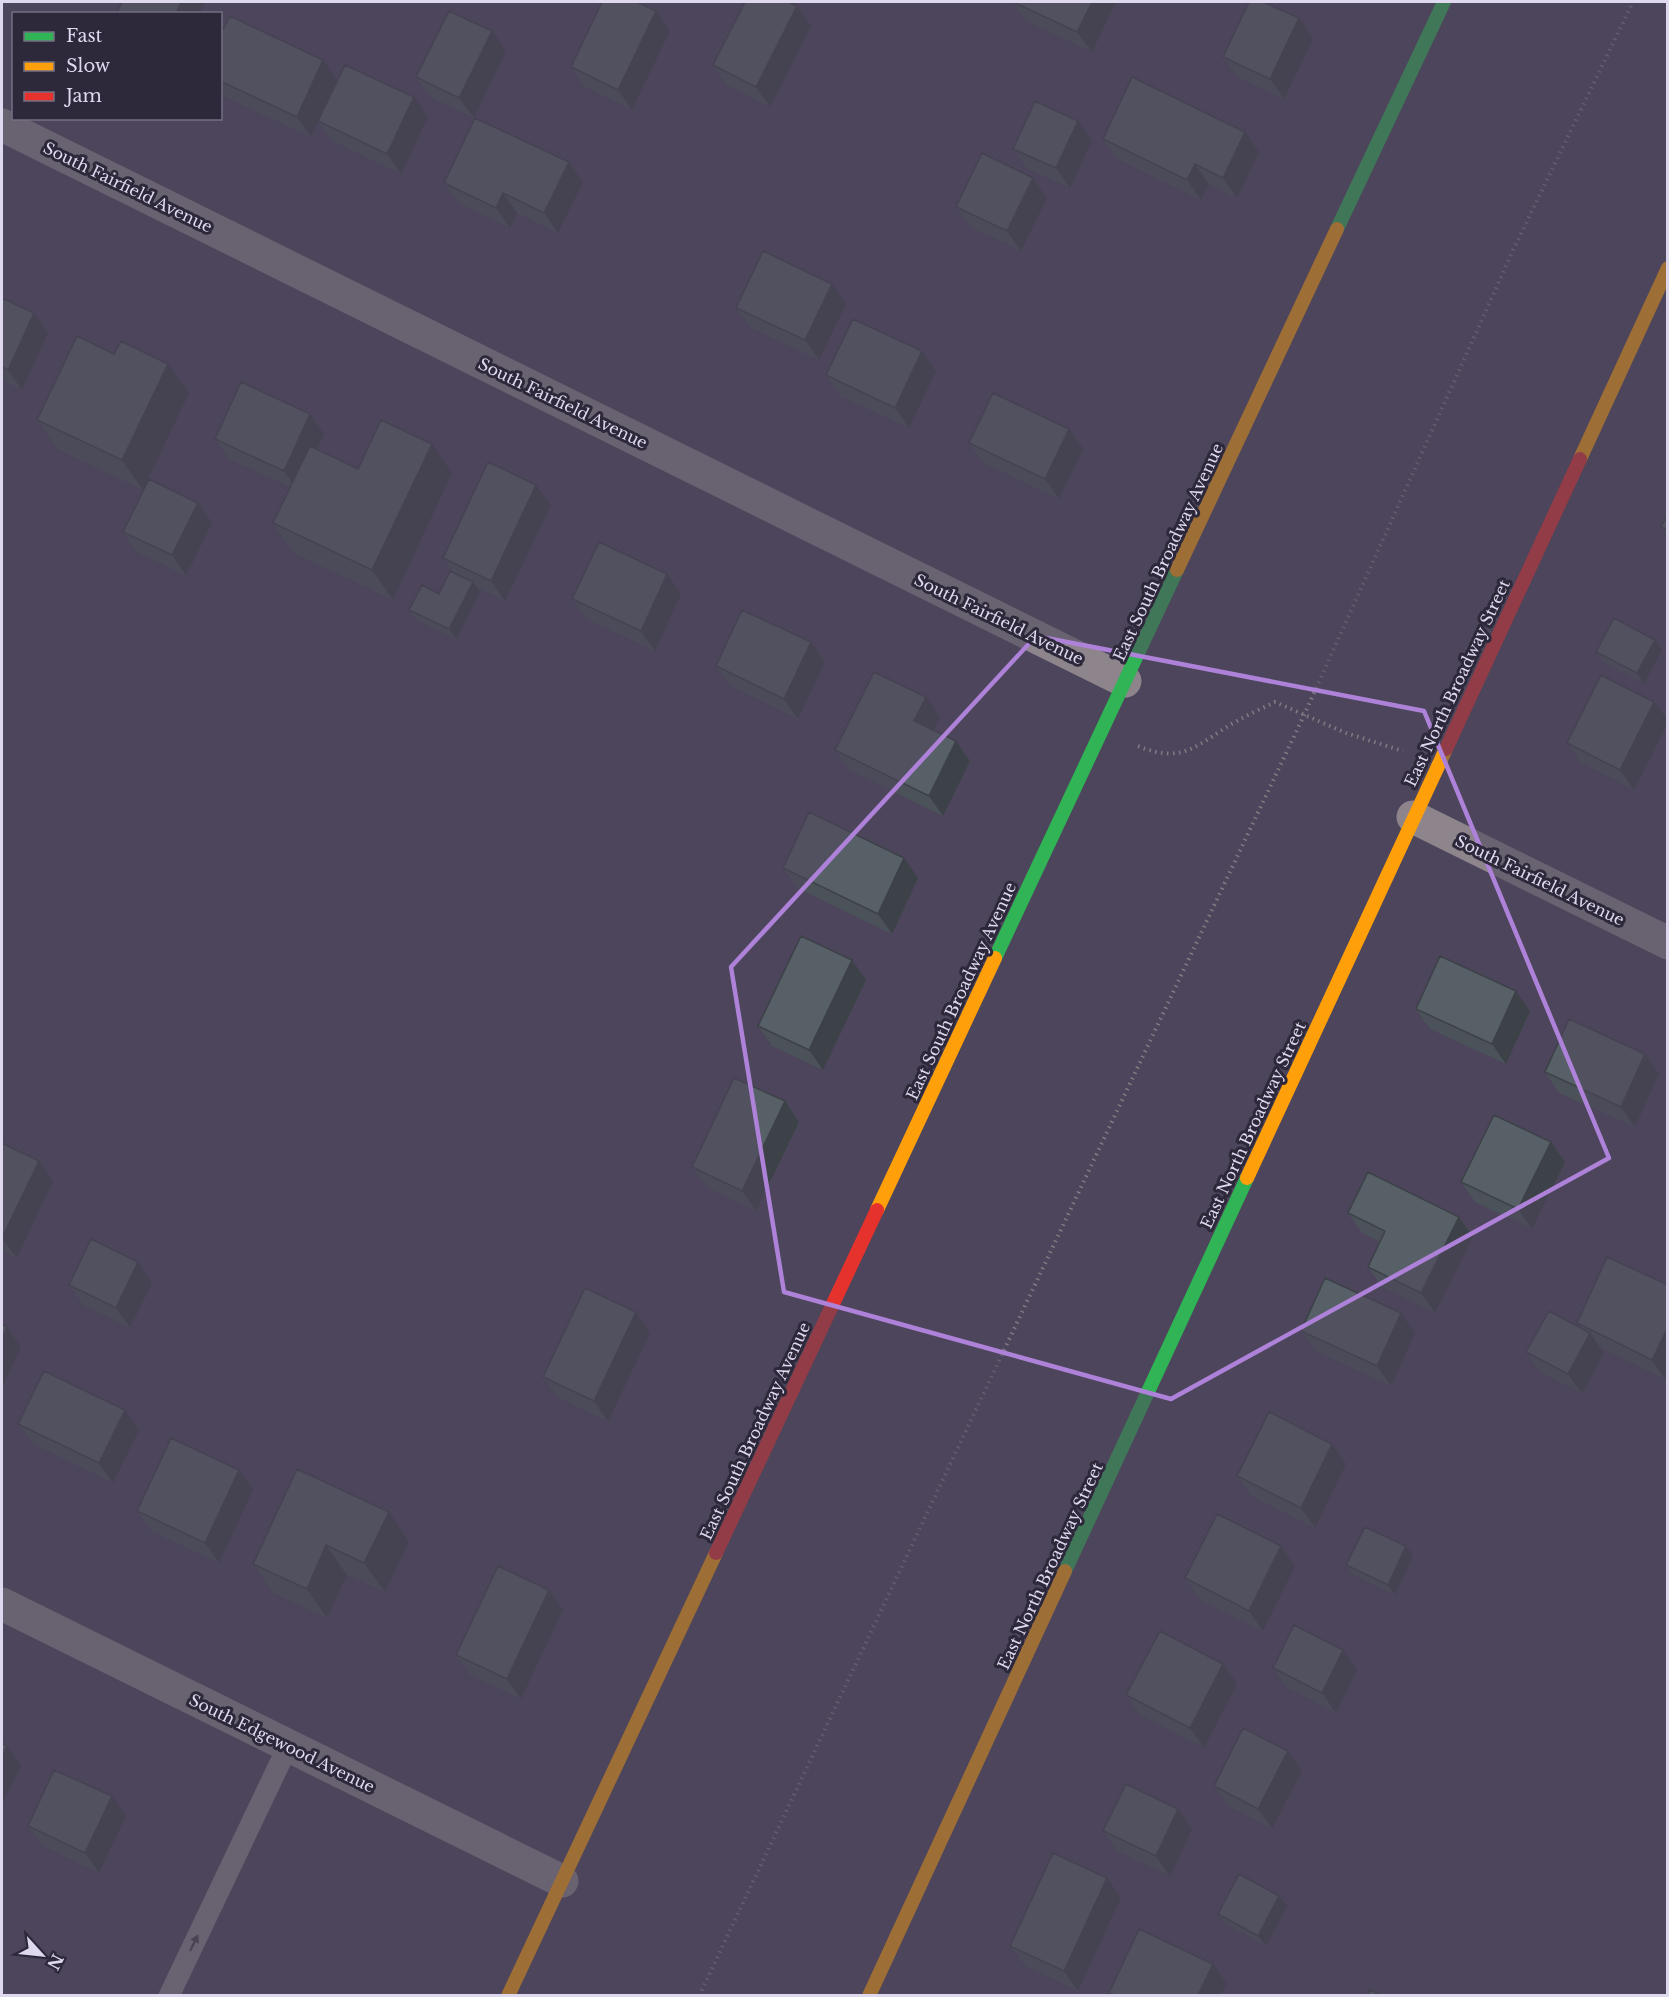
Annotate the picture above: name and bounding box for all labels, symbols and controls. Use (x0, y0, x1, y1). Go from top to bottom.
legend (12, 12, 222, 120)
text: Fast (66, 25, 103, 47)
text: Slow (66, 55, 111, 77)
text: Jam (64, 85, 102, 107)
street label: South Fairfield Avenue (40, 137, 216, 237)
street label: South Fairfield Avenue (475, 353, 651, 453)
street label: East South Broadway Avenue (1109, 440, 1227, 664)
street label: South Fairfield Avenue (911, 569, 1087, 669)
street label: East North Broadway Street (1400, 576, 1514, 790)
street label: South Fairfield Avenue (1452, 830, 1628, 930)
street label: East South Broadway Avenue (902, 879, 1020, 1103)
street label: East North Broadway Street (1196, 1018, 1310, 1232)
street label: East South Broadway Avenue (696, 1319, 814, 1543)
street label: East North Broadway Street (993, 1459, 1107, 1673)
street label: South Edgewood Avenue (186, 1689, 378, 1797)
north arrow (12, 1925, 72, 1985)
one-way arrow (189, 1934, 198, 1951)
text: N (43, 1951, 68, 1973)

